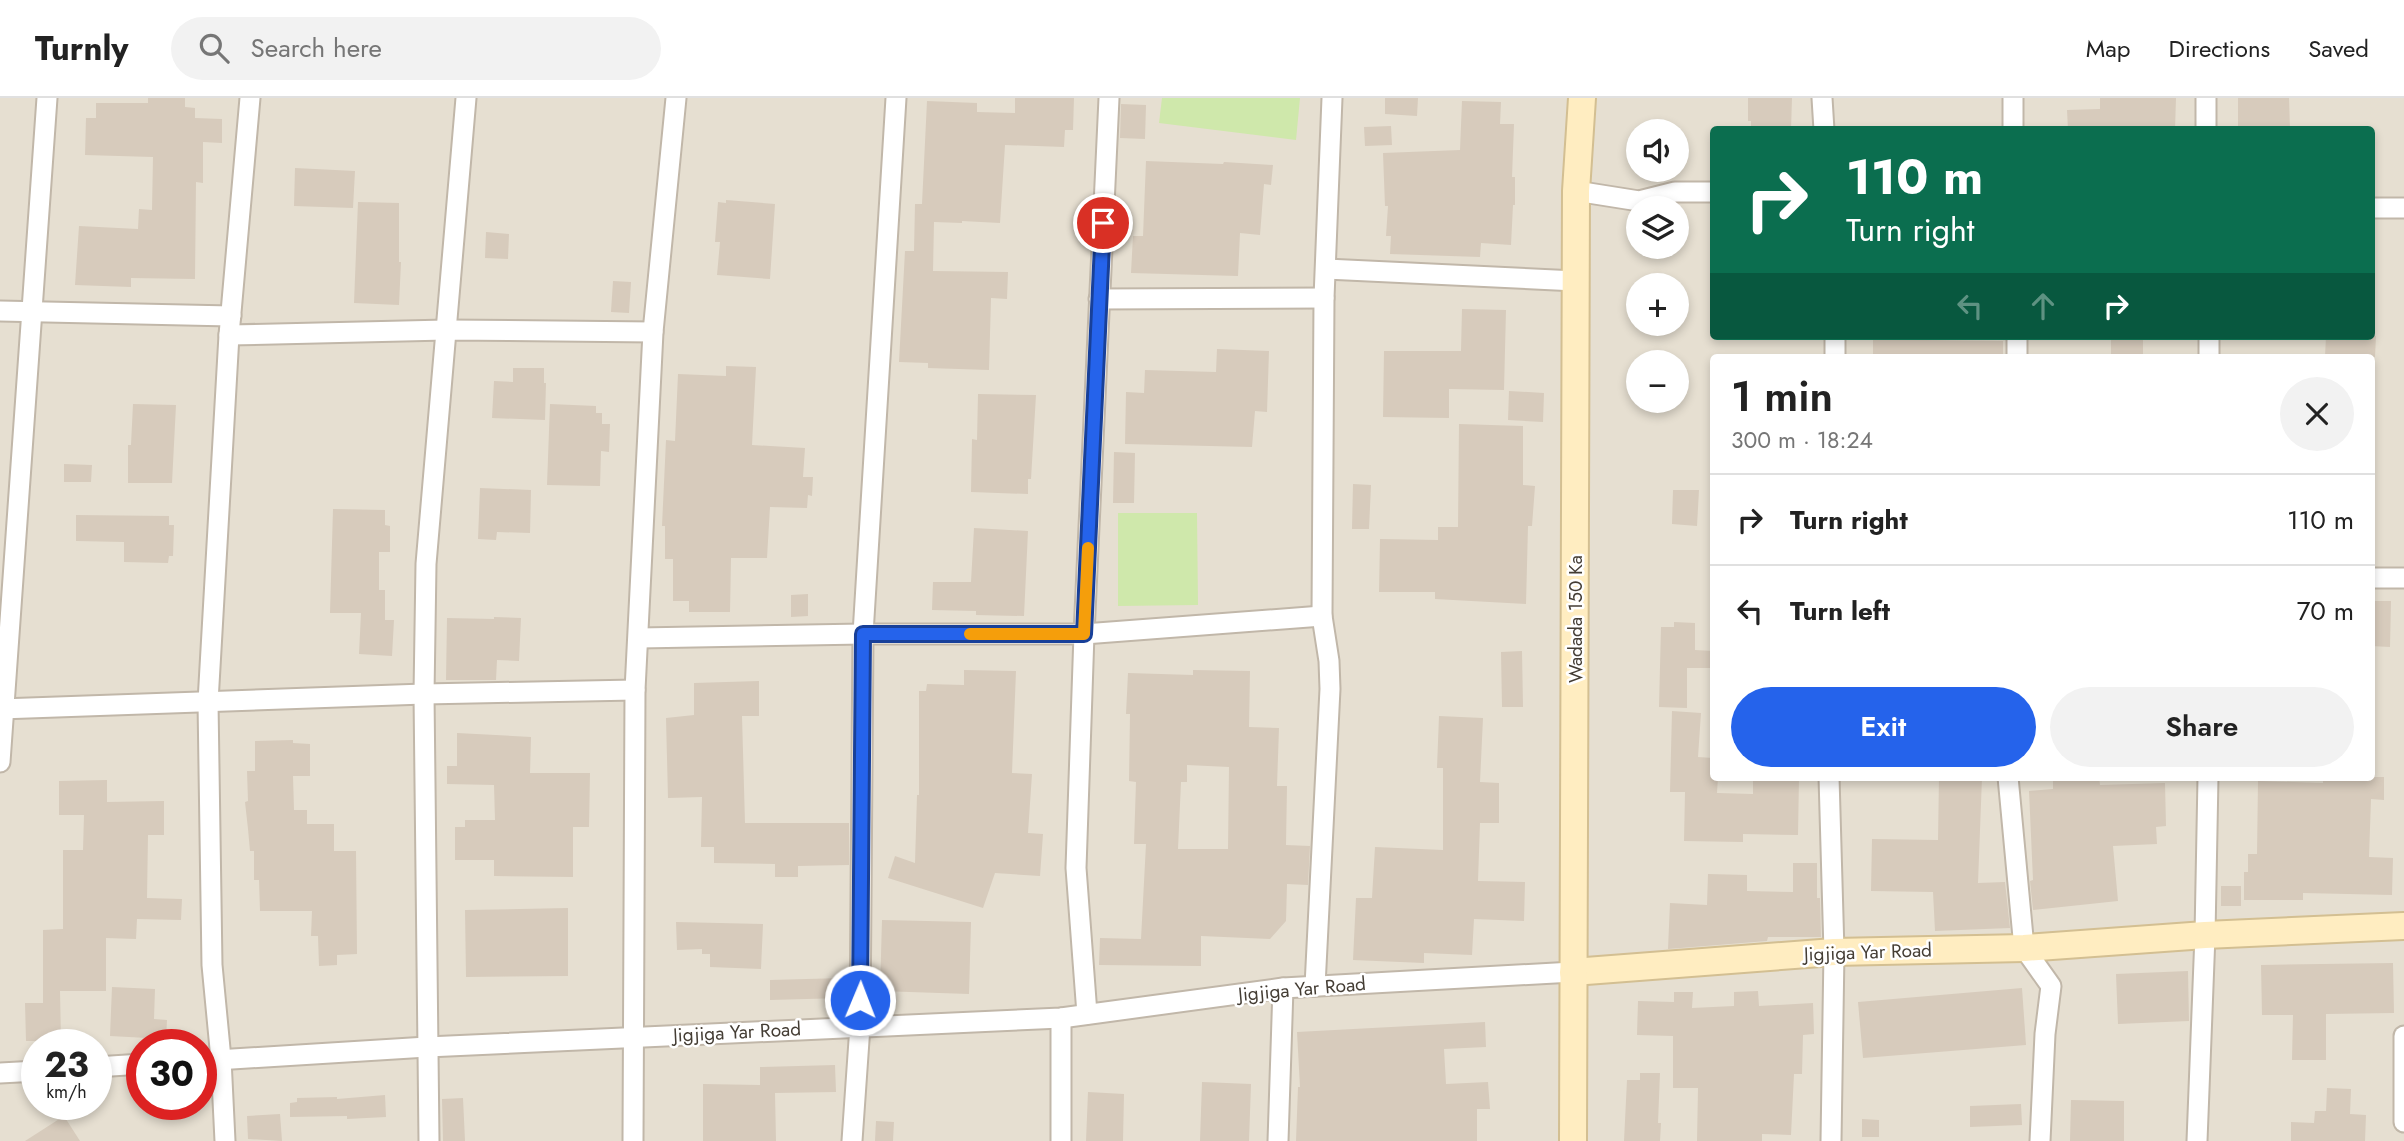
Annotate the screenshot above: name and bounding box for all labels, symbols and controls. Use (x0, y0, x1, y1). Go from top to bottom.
search box (171, 17, 661, 80)
text: Turnly (35, 25, 129, 72)
icon: search (195, 29, 233, 67)
text: Search here (251, 29, 382, 67)
text: Map (2086, 31, 2131, 66)
text: Directions (2169, 31, 2270, 66)
text: Saved (2308, 31, 2369, 66)
map controls (1626, 119, 1689, 413)
button: sound (1626, 119, 1689, 182)
text: 110 m (1846, 142, 1983, 212)
icon: right (1731, 154, 1822, 245)
pin (1073, 193, 1133, 253)
button: layers (1626, 196, 1689, 259)
icon: arrive (1084, 204, 1122, 242)
text: Turn right (1846, 207, 1975, 253)
button: + (1626, 273, 1689, 336)
icon: left (1951, 287, 1989, 325)
icon: ahead (2024, 287, 2062, 325)
icon: right (2097, 287, 2135, 325)
button: − (1626, 350, 1689, 413)
text: 1 min (1731, 366, 1833, 427)
button: close (2280, 377, 2354, 451)
text: 300 m · 18:24 (1731, 423, 1873, 457)
icon: right (1731, 501, 1769, 539)
text: Turn right (1790, 501, 1908, 539)
text: 110 m (2287, 501, 2354, 539)
street label: Wadada 150 Ka (1562, 555, 1589, 683)
icon: left (1731, 592, 1769, 630)
text: Turn left (1790, 592, 1890, 630)
text: 70 m (2297, 592, 2354, 630)
button: Exit (1731, 687, 2036, 767)
button: Share (2050, 687, 2354, 767)
street label: Jigjiga Yar Road (1801, 936, 1932, 968)
position arrow (823, 963, 897, 1037)
street label: Jigjiga Yar Road (1234, 970, 1367, 1008)
street label: Jigjiga Yar Road (669, 1015, 802, 1049)
speed limit sign: 30 (126, 1029, 217, 1120)
text: 23 (44, 1040, 89, 1090)
text: km/h (46, 1079, 87, 1105)

